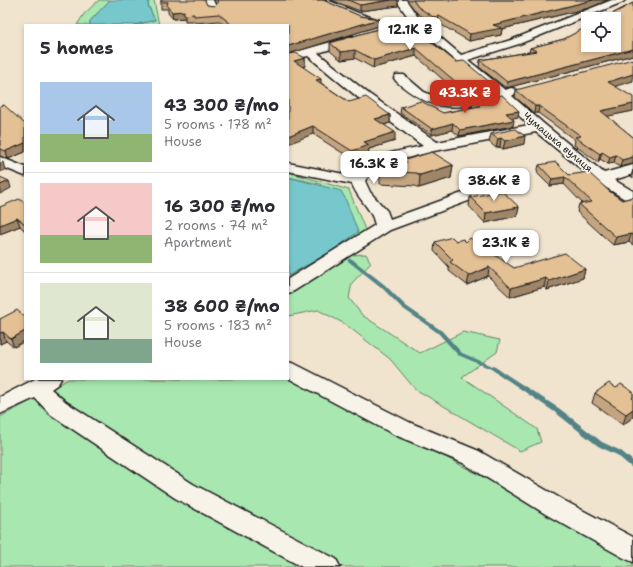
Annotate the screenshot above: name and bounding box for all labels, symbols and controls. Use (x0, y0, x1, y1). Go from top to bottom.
map controls (581, 12, 621, 52)
button: locate (581, 12, 621, 52)
pin: 12.1K ₴ (373, 17, 447, 51)
text: 12.1K ₴ (387, 21, 433, 38)
text: 5 homes (40, 37, 113, 59)
icon: filters (251, 37, 273, 59)
pin: 43.3K ₴ (428, 80, 502, 114)
text: 43.3K ₴ (439, 84, 491, 101)
text: 43 300 ₴/mo (164, 94, 279, 116)
icon: home (72, 98, 120, 146)
street label: Чумацька вулиця (521, 109, 595, 175)
text: 5 rooms · 178 m² (164, 116, 272, 133)
text: House (164, 133, 202, 150)
pin: 16.3K ₴ (337, 151, 411, 185)
text: 16.3K ₴ (349, 155, 399, 172)
pin: 38.6K ₴ (457, 168, 531, 202)
text: 38.6K ₴ (468, 172, 520, 189)
text: 16 300 ₴/mo (164, 195, 275, 217)
icon: home (72, 199, 120, 247)
text: 2 rooms · 74 m² (164, 217, 268, 234)
pin: 23.1K ₴ (469, 230, 543, 264)
text: Apartment (164, 234, 232, 251)
text: 23.1K ₴ (482, 234, 530, 251)
text: 38 600 ₴/mo (164, 295, 280, 317)
icon: home (72, 299, 120, 347)
text: 5 rooms · 183 m² (164, 317, 272, 334)
text: House (164, 334, 202, 351)

